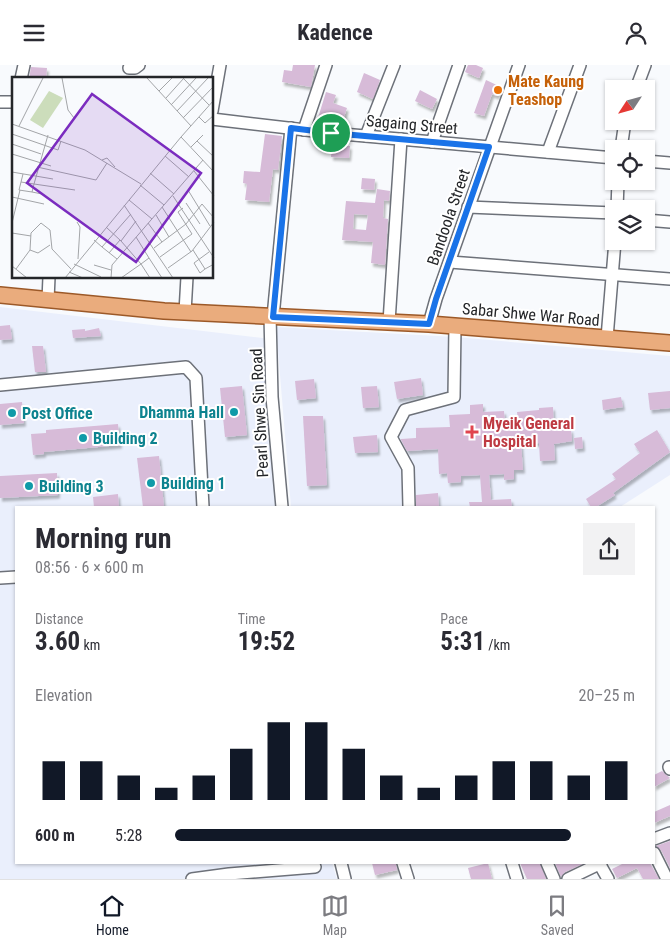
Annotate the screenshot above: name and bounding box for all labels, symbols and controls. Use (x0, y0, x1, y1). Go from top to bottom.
icon: menu (20, 19, 48, 47)
icon: person (622, 19, 650, 47)
text: Kadence (297, 20, 373, 45)
place label: Mate Kaung Teashop (508, 72, 584, 109)
inset map (12, 77, 214, 279)
north arrow (605, 80, 655, 130)
map controls (605, 80, 655, 250)
marker: Mate Kaung Teashop (492, 84, 504, 96)
street label: Sagaing Street (365, 111, 459, 138)
pin (310, 112, 352, 154)
icon: arrive (317, 119, 345, 147)
button: locate (605, 140, 655, 190)
street label: Bandoola Street (423, 166, 474, 268)
button: layers (605, 200, 655, 250)
street label: Sabar Shwe War Road (461, 299, 600, 330)
street label: Pearl Shwe Sin Road (247, 348, 272, 478)
place label: Dhamma Hall (139, 403, 224, 422)
place label: Post Office (22, 404, 93, 423)
marker: Dhamma Hall (228, 406, 240, 418)
marker: Post Office (6, 407, 18, 419)
place label: Myeik General Hospital (483, 414, 574, 451)
marker: Myeik General Hospital (465, 425, 479, 439)
place label: Building 2 (93, 429, 158, 448)
marker: Building 2 (77, 432, 89, 444)
place label: Building 1 (161, 474, 226, 493)
place label: Building 3 (39, 477, 104, 496)
marker: Building 1 (145, 477, 157, 489)
marker: Building 3 (23, 480, 35, 492)
text: Morning run (35, 522, 171, 555)
button: share (583, 523, 635, 575)
text: 08:56 · 6 × 600 m (35, 558, 144, 577)
text: Distance (35, 611, 83, 627)
text: Time (238, 611, 265, 627)
text: Pace (440, 611, 468, 627)
text: 3.60 (35, 627, 80, 656)
text: 19:52 (238, 627, 295, 656)
text: 5:31 (440, 627, 485, 656)
text: km (80, 637, 100, 653)
text: /km (485, 637, 510, 653)
text: Elevation (35, 686, 93, 705)
text: 20–25 m (579, 686, 635, 705)
text: 600 m (35, 826, 75, 845)
text: 5:28 (115, 826, 142, 845)
tab: Home (96, 892, 129, 938)
tab: Map (321, 892, 349, 938)
tab: Saved (541, 892, 574, 938)

